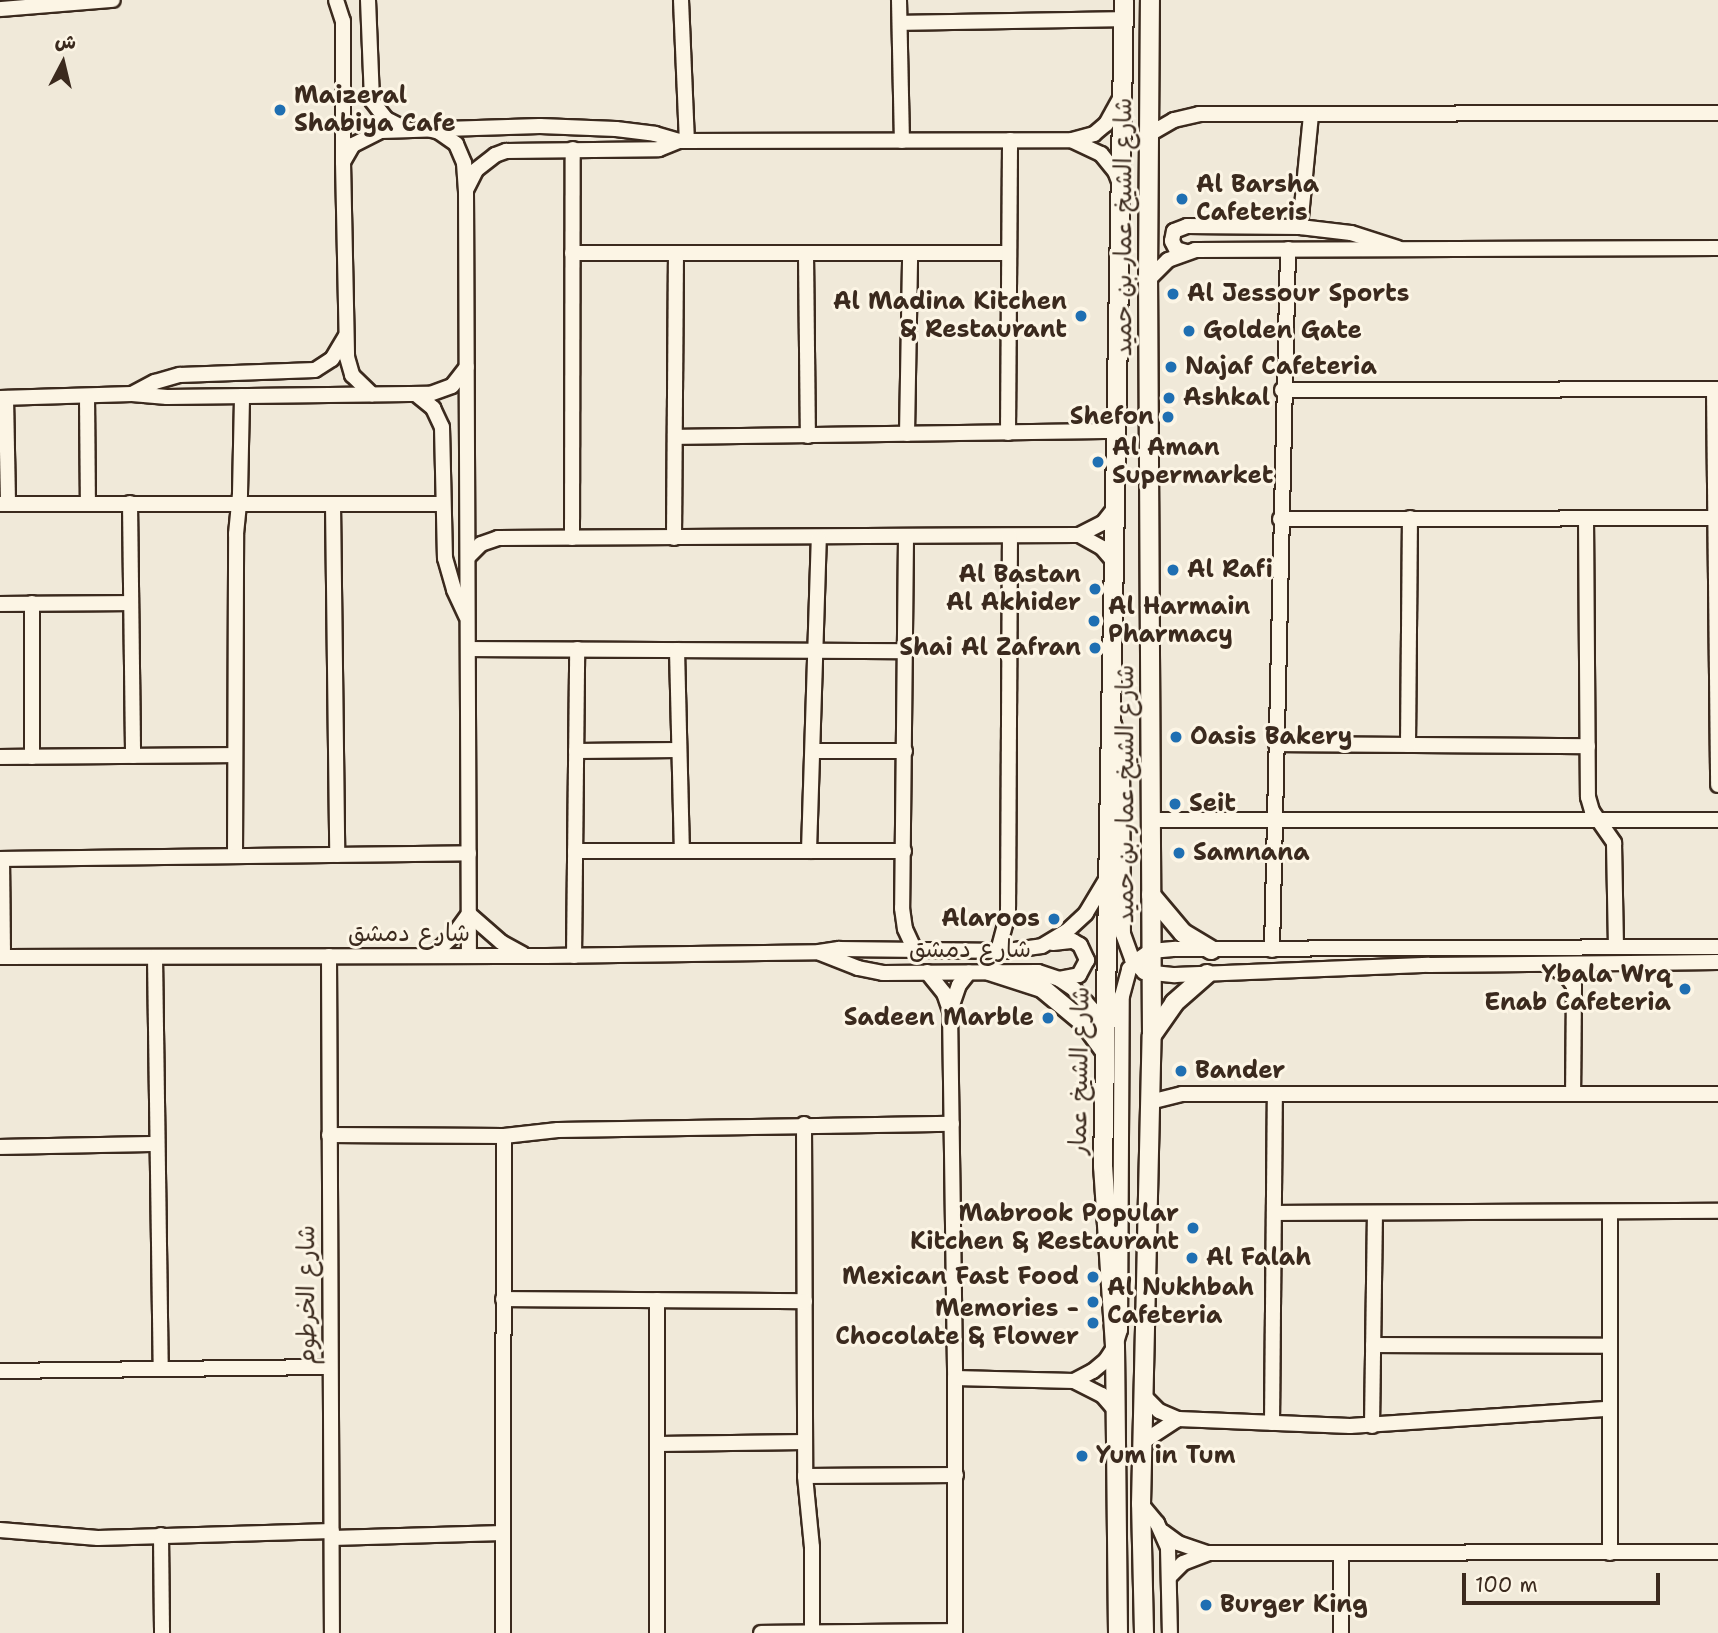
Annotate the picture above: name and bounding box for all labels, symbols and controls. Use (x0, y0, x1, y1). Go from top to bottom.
north arrow (28, 28, 98, 98)
text: ش (54, 28, 78, 55)
place label: Maizeral Shabiya Cafe (294, 82, 456, 138)
street label: شارع الشيخ عمار بن حميد (1110, 98, 1138, 356)
marker: Maizeral Shabiya Cafe (272, 102, 288, 118)
place label: Al Barsha Cafeteris (1196, 171, 1319, 227)
marker: Al Barsha Cafeteris (1174, 191, 1190, 207)
place label: Al Jessour Sports (1187, 280, 1410, 308)
marker: Al Jessour Sports (1165, 286, 1181, 302)
place label: Al Madina Kitchen & Restaurant (833, 288, 1067, 344)
marker: Al Madina Kitchen & Restaurant (1073, 308, 1089, 324)
place label: Golden Gate (1203, 317, 1362, 345)
marker: Golden Gate (1181, 323, 1197, 339)
place label: Najaf Cafeteria (1185, 353, 1377, 381)
marker: Najaf Cafeteria (1163, 359, 1179, 375)
place label: Ashkal (1183, 384, 1270, 412)
marker: Ashkal (1161, 390, 1177, 406)
place label: Shefon (1070, 403, 1154, 431)
marker: Shefon (1160, 409, 1176, 425)
place label: Al Aman Supermarket (1112, 434, 1273, 490)
marker: Al Aman Supermarket (1090, 454, 1106, 470)
place label: Al Rafi (1187, 556, 1273, 584)
place label: Al Bastan Al Akhider (946, 561, 1081, 617)
marker: Al Rafi (1165, 562, 1181, 578)
marker: Al Bastan Al Akhider (1087, 581, 1103, 597)
place label: Al Harmain Pharmacy (1108, 593, 1250, 649)
marker: Al Harmain Pharmacy (1086, 613, 1102, 629)
place label: Shai Al Zafran (899, 634, 1081, 662)
marker: Shai Al Zafran (1087, 640, 1103, 656)
street label: شارع الشيخ عمار بن حميد (1112, 665, 1140, 923)
place label: Oasis Bakery (1190, 723, 1352, 751)
marker: Oasis Bakery (1168, 729, 1184, 745)
place label: Seit (1189, 790, 1236, 818)
marker: Seit (1167, 796, 1183, 812)
place label: Samnana (1193, 839, 1310, 867)
marker: Samnana (1171, 845, 1187, 861)
place label: Alaroos (941, 905, 1040, 933)
marker: Alaroos (1046, 911, 1062, 927)
street label: شارع دمشق (348, 920, 470, 948)
street label: شارع دمشق (909, 936, 1031, 964)
place label: Ybala Wrq Enab Cafeteria (1484, 961, 1671, 1017)
marker: Ybala Wrq Enab Cafeteria (1677, 981, 1693, 997)
street label: شارع الشيخ عمار (1064, 986, 1096, 1156)
place label: Sadeen Marble (844, 1004, 1034, 1032)
marker: Sadeen Marble (1040, 1010, 1056, 1026)
place label: Bander (1195, 1057, 1285, 1085)
marker: Bander (1173, 1063, 1189, 1079)
place label: Mabrook Popular Kitchen & Restaurant (910, 1200, 1179, 1256)
marker: Mabrook Popular Kitchen & Restaurant (1185, 1220, 1201, 1236)
street label: شارع الخرطوم (293, 1225, 321, 1365)
place label: Al Falah (1206, 1244, 1311, 1272)
marker: Al Falah (1184, 1250, 1200, 1266)
place label: Mexican Fast Food (842, 1263, 1079, 1291)
marker: Mexican Fast Food (1085, 1269, 1101, 1285)
place label: Al Nukhbah Cafeteria (1107, 1274, 1254, 1330)
marker: Al Nukhbah Cafeteria (1085, 1294, 1101, 1310)
place label: Memories - Chocolate & Flower (835, 1295, 1079, 1351)
marker: Memories - Chocolate & Flower (1085, 1315, 1101, 1331)
place label: Yum in Tum (1096, 1442, 1235, 1470)
marker: Yum in Tum (1074, 1448, 1090, 1464)
scale bar (1466, 1560, 1664, 1604)
text: 100 m (1475, 1571, 1538, 1599)
place label: Burger King (1220, 1591, 1368, 1619)
marker: Burger King (1198, 1597, 1214, 1613)

